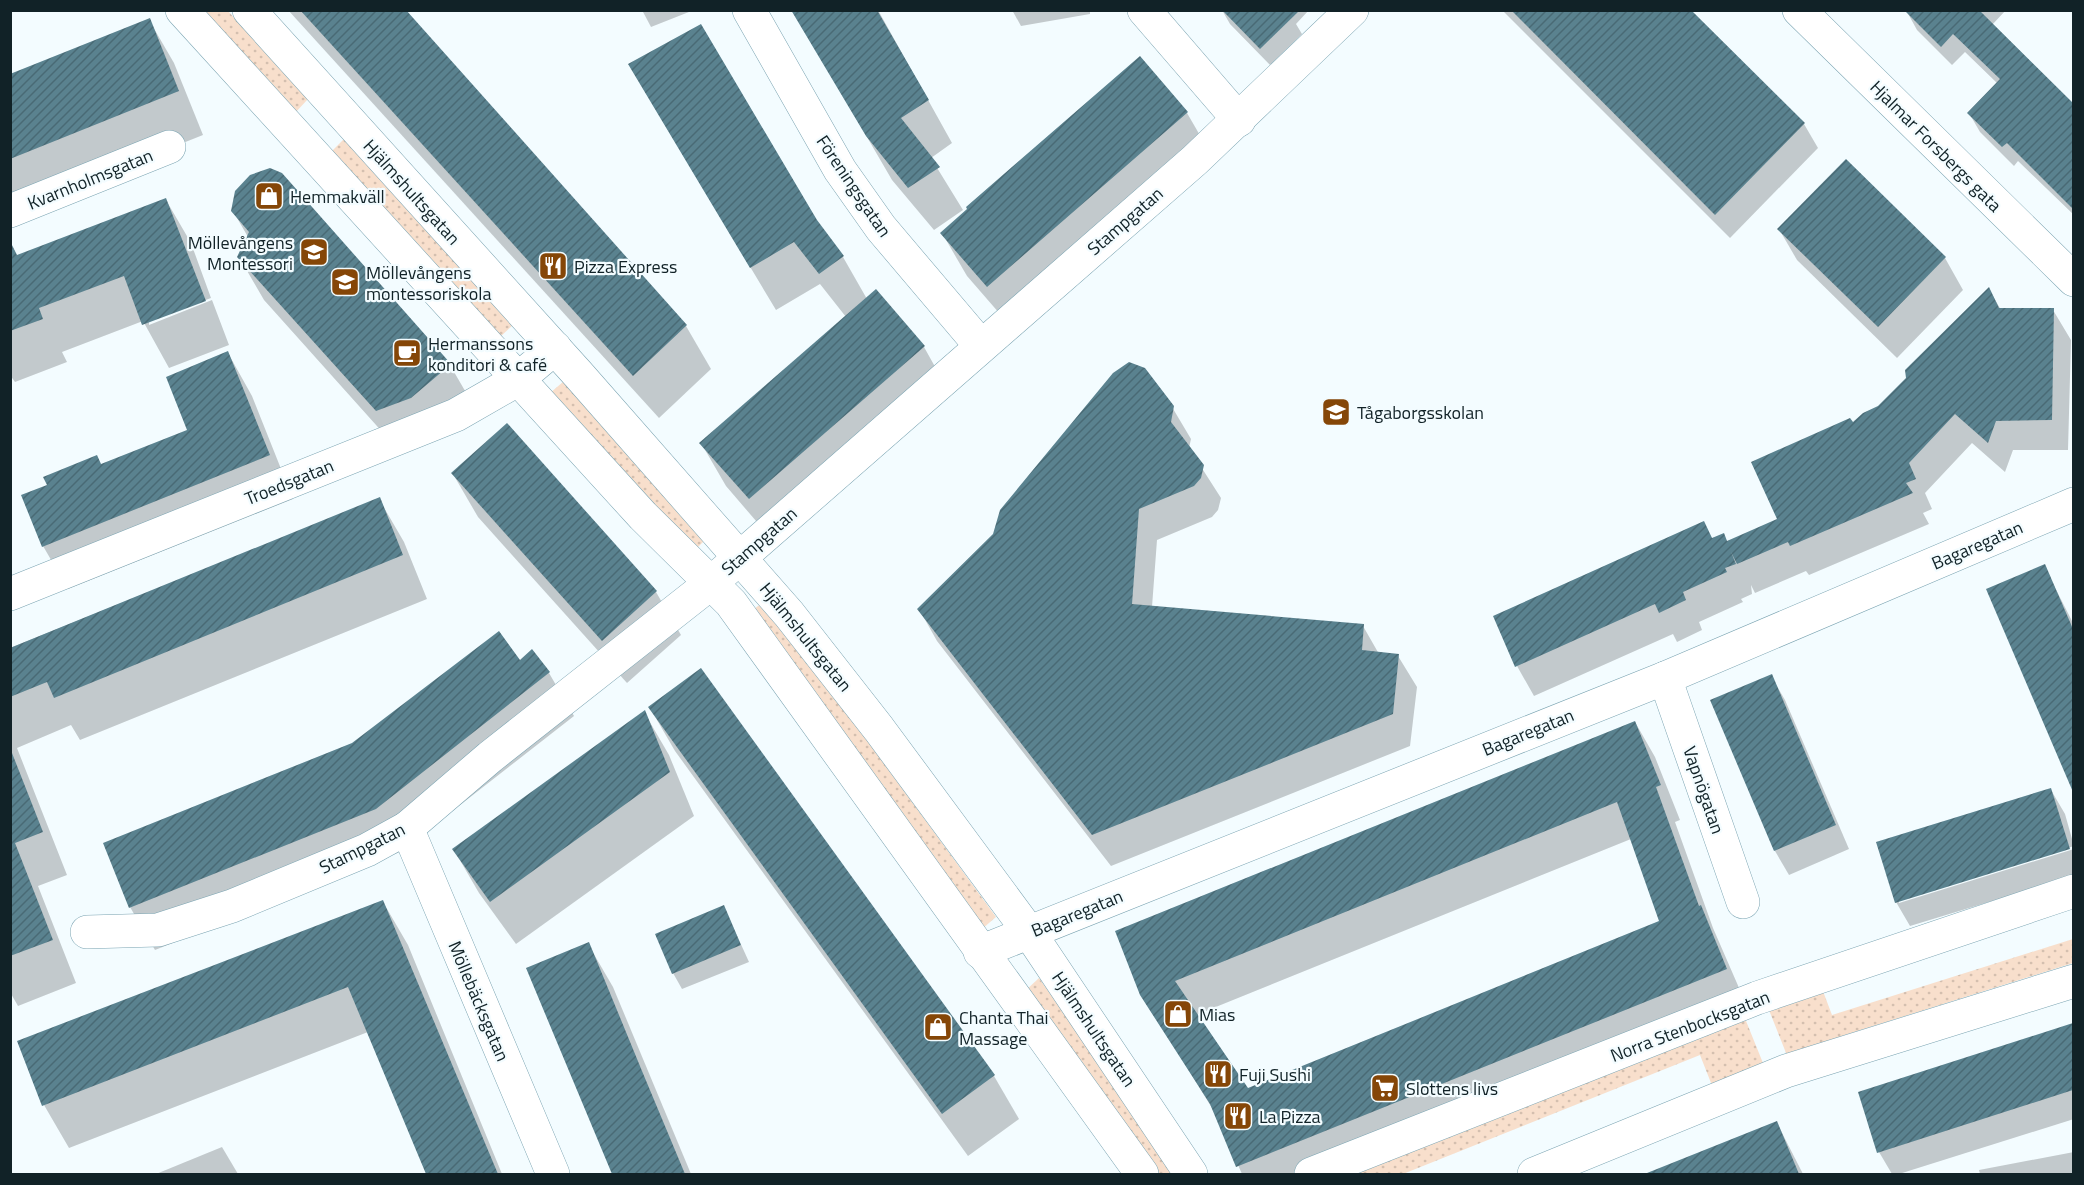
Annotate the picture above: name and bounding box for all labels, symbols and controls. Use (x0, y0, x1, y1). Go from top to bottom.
street label: Hjalmar Forsbergs gata (1864, 74, 2008, 218)
street label: Föreningsgatan (810, 130, 898, 242)
street label: Hjälmshultsgatan (357, 133, 467, 251)
street label: Kvarnholmsgatan (23, 142, 157, 216)
shop icon: Hemmakväll (253, 180, 285, 212)
street label: Stampgatan (1081, 180, 1169, 262)
place label: Hemmakväll (290, 183, 385, 210)
place label: Möllevångens Montessori (188, 229, 293, 277)
school or university icon: Möllevångens Montessori (298, 236, 330, 268)
restaurant icon: Pizza Express (537, 250, 569, 282)
place label: Pizza Express (574, 253, 677, 280)
place label: Möllevångens montessoriskola (366, 259, 491, 307)
school or university icon: Möllevångens montessoriskola (329, 266, 361, 298)
place label: Hermanssons konditori & café (428, 330, 547, 378)
cafe icon: Hermanssons konditori & café (391, 337, 423, 369)
school or university icon: Tågaborgsskolan (1320, 396, 1352, 428)
place label: Tågaborgsskolan (1357, 399, 1484, 426)
street label: Troedsgatan (241, 452, 337, 512)
street label: Stampgatan (715, 500, 803, 582)
street label: Bagaregatan (1927, 514, 2027, 576)
street label: Hjälmshultsgatan (753, 576, 859, 698)
street label: Bagaregatan (1478, 701, 1578, 763)
street label: Vapnögatan (1676, 743, 1732, 837)
street label: Stampgatan (314, 816, 410, 880)
street label: Bagaregatan (1027, 882, 1127, 944)
street label: Möllebäcksgatan (441, 937, 517, 1065)
street label: Hjälmshultsgatan (1045, 966, 1143, 1092)
street label: Norra Stenbocksgatan (1606, 983, 1774, 1069)
shop icon: Mias (1162, 998, 1194, 1030)
place label: Mias (1199, 1001, 1235, 1028)
place label: Chanta Thai Massage (959, 1004, 1048, 1052)
shop icon: Chanta Thai Massage (922, 1011, 954, 1043)
restaurant icon: Fuji Sushi (1202, 1058, 1234, 1090)
place label: Fuji Sushi (1239, 1061, 1311, 1088)
supermarket icon: Slottens livs (1369, 1072, 1401, 1104)
place label: Slottens livs (1406, 1075, 1498, 1102)
restaurant icon: La Pizza (1222, 1100, 1254, 1132)
place label: La Pizza (1259, 1103, 1321, 1130)

